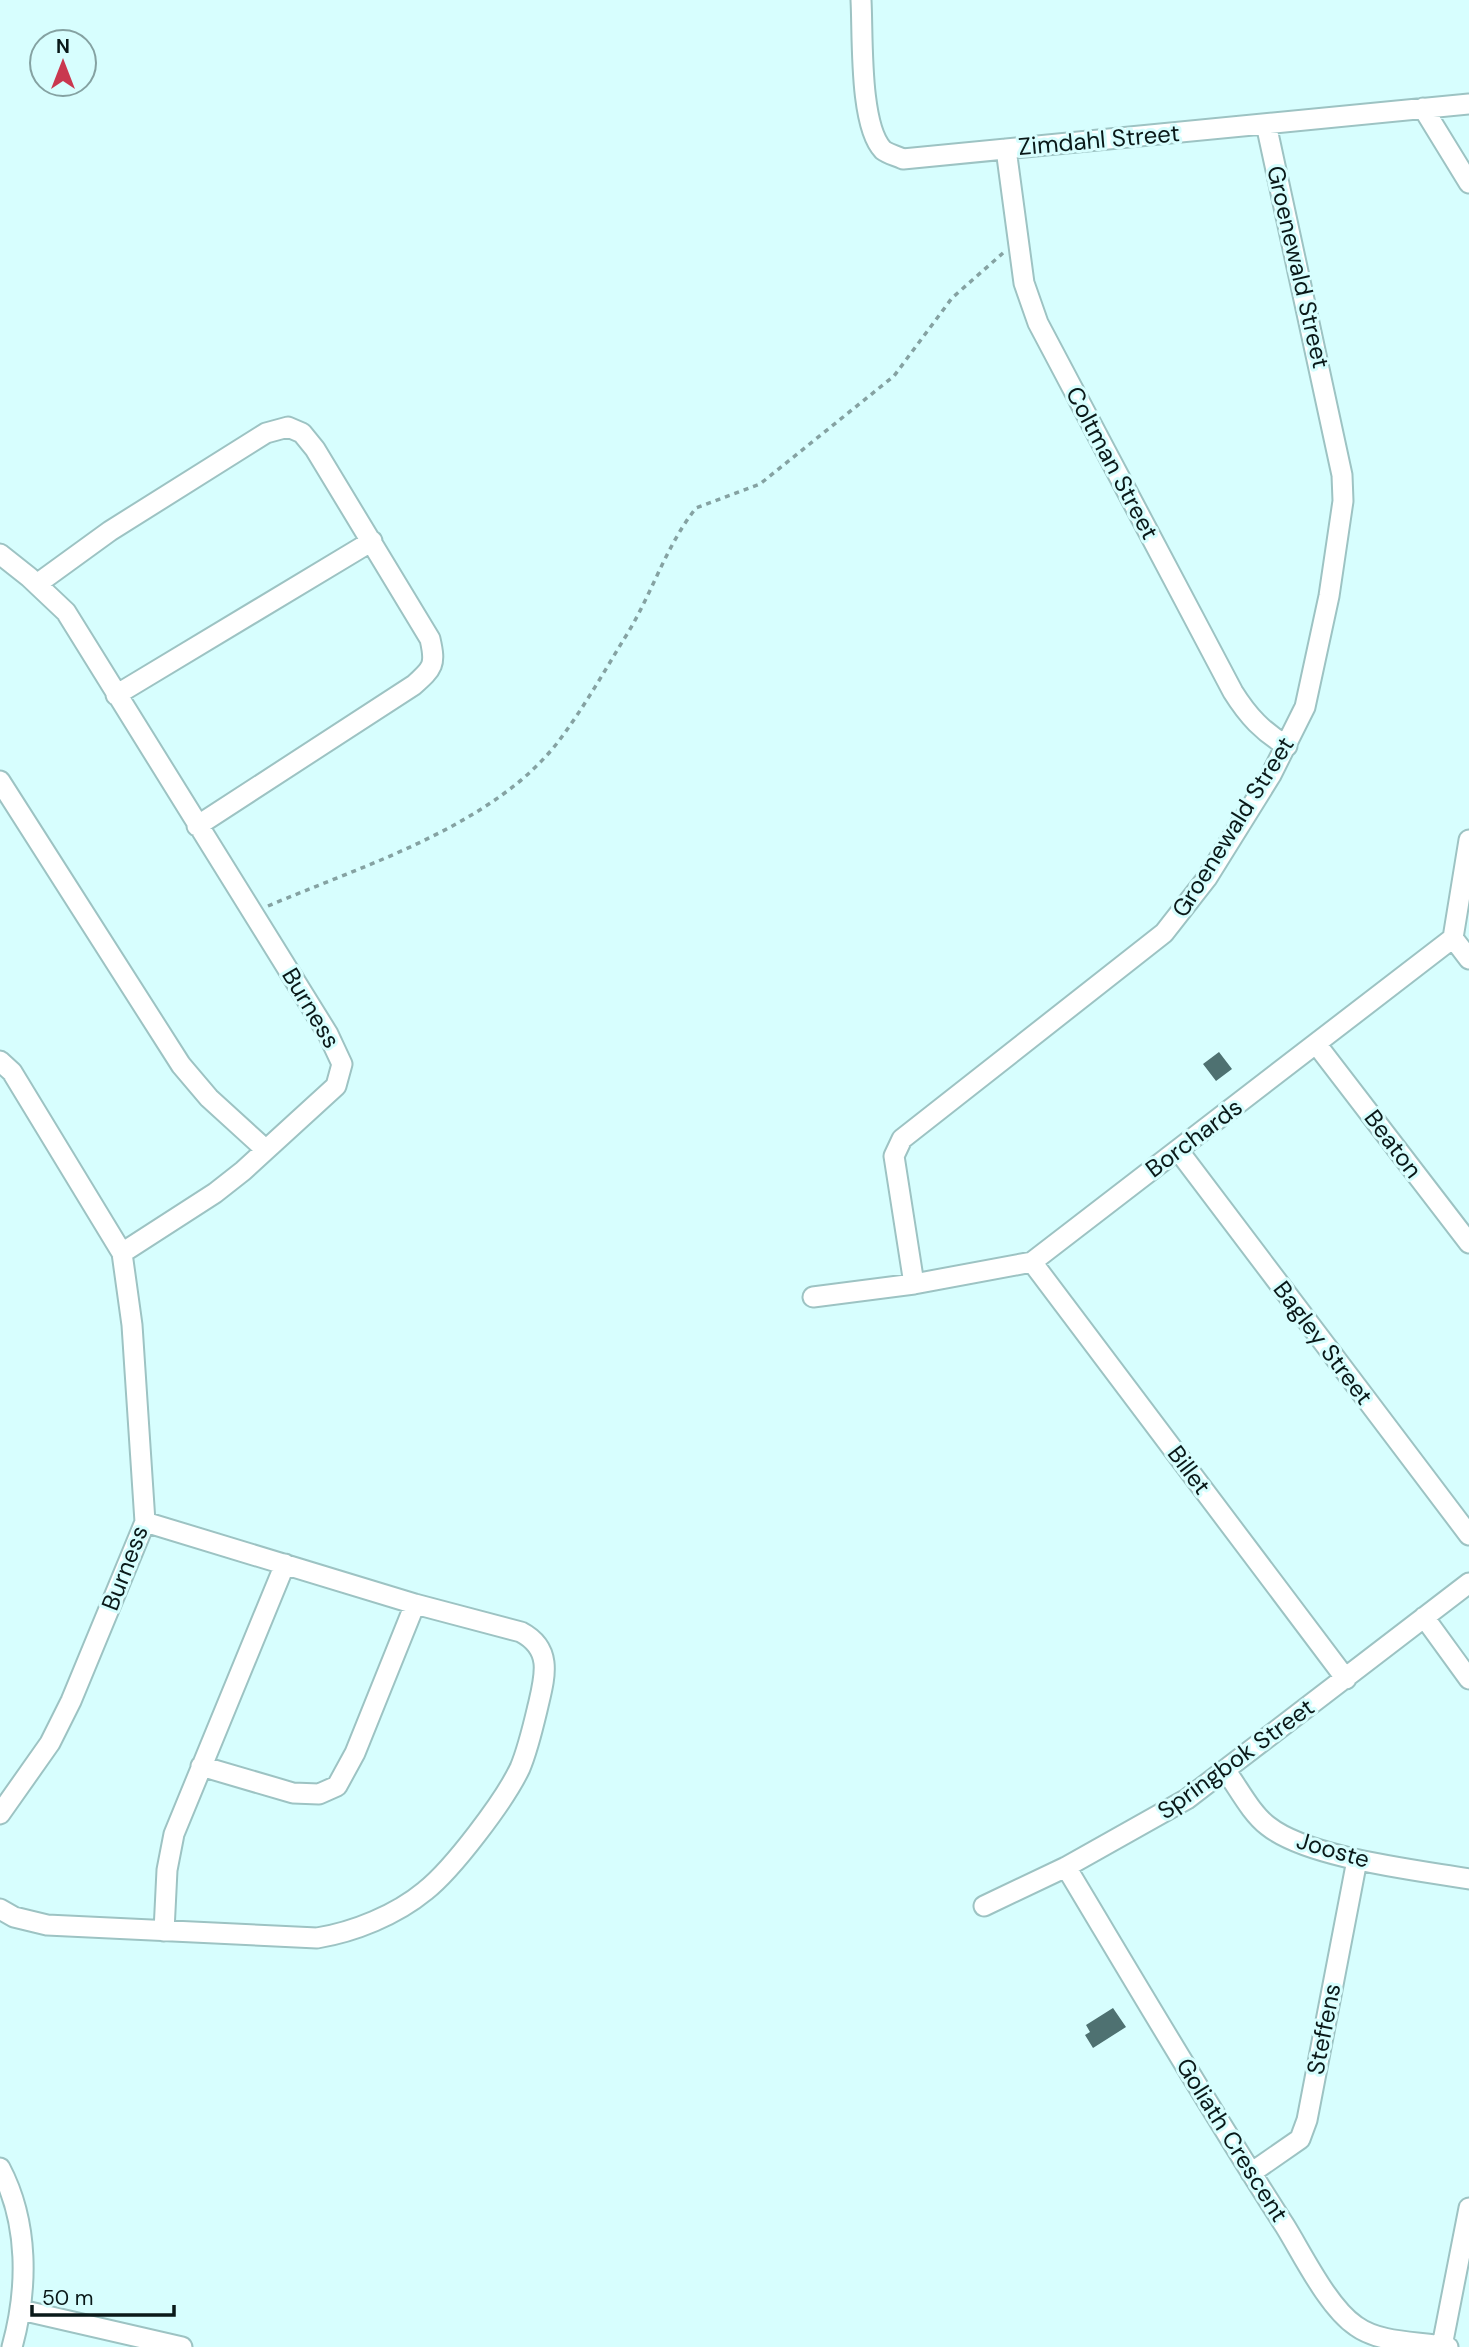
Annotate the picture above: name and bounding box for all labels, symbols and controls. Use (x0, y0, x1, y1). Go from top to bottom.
north arrow (28, 28, 98, 98)
text: N (56, 34, 70, 59)
street label: Zimdahl Street (1017, 117, 1181, 162)
street label: Groenewald Street (1260, 162, 1337, 371)
street label: Coltman Street (1059, 381, 1166, 545)
street label: Groenewald Street (1165, 731, 1301, 923)
street label: Burness (275, 962, 348, 1054)
street label: Borchards (1139, 1091, 1248, 1184)
street label: Beaton (1358, 1103, 1429, 1184)
street label: Bagley Street (1267, 1275, 1380, 1411)
street label: Billet (1161, 1439, 1218, 1500)
street label: Burness (94, 1521, 155, 1615)
street label: Springbok Street (1151, 1691, 1320, 1826)
street label: Jooste (1293, 1824, 1373, 1875)
street label: Steffens (1300, 1981, 1347, 2077)
street label: Goliath Crescent (1170, 2052, 1295, 2228)
scale bar (32, 2274, 173, 2318)
text: 50 m (42, 2284, 93, 2312)

